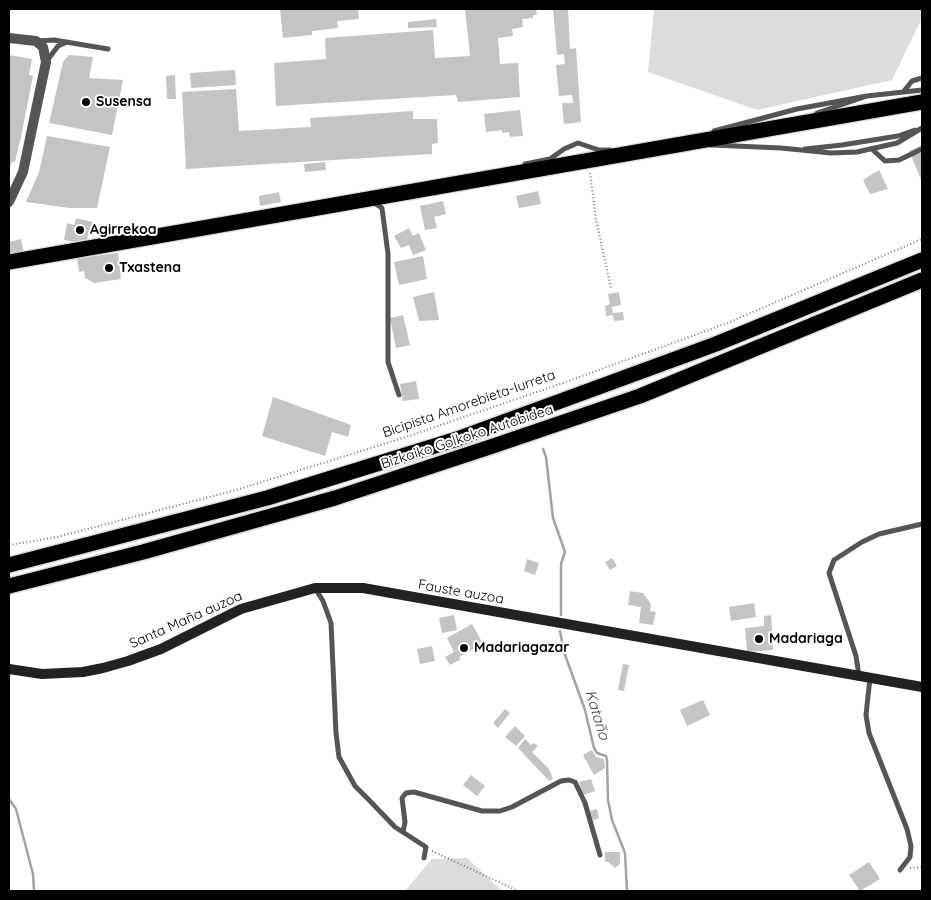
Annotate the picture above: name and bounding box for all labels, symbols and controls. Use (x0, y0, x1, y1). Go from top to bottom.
place label: Susensa (96, 94, 152, 110)
marker: Susensa (80, 96, 92, 108)
place label: Agirrekoa (90, 222, 156, 238)
marker: Agirrekoa (74, 224, 86, 236)
place label: Txastena (119, 260, 181, 276)
marker: Txastena (103, 262, 115, 274)
street label: Bicipista Amorebieta-Iurreta (380, 366, 558, 442)
street label: Bizkaiko Golkoko Autobidea (379, 401, 555, 473)
street label: Fauste auzoa (417, 576, 505, 608)
street label: Santa Maña auzoa (127, 588, 245, 652)
place label: Madariaga (769, 631, 843, 647)
marker: Madariaga (753, 633, 765, 645)
place label: Madariagazar (474, 640, 569, 656)
marker: Madariagazar (458, 642, 470, 654)
water label: Kataño (581, 688, 613, 742)

